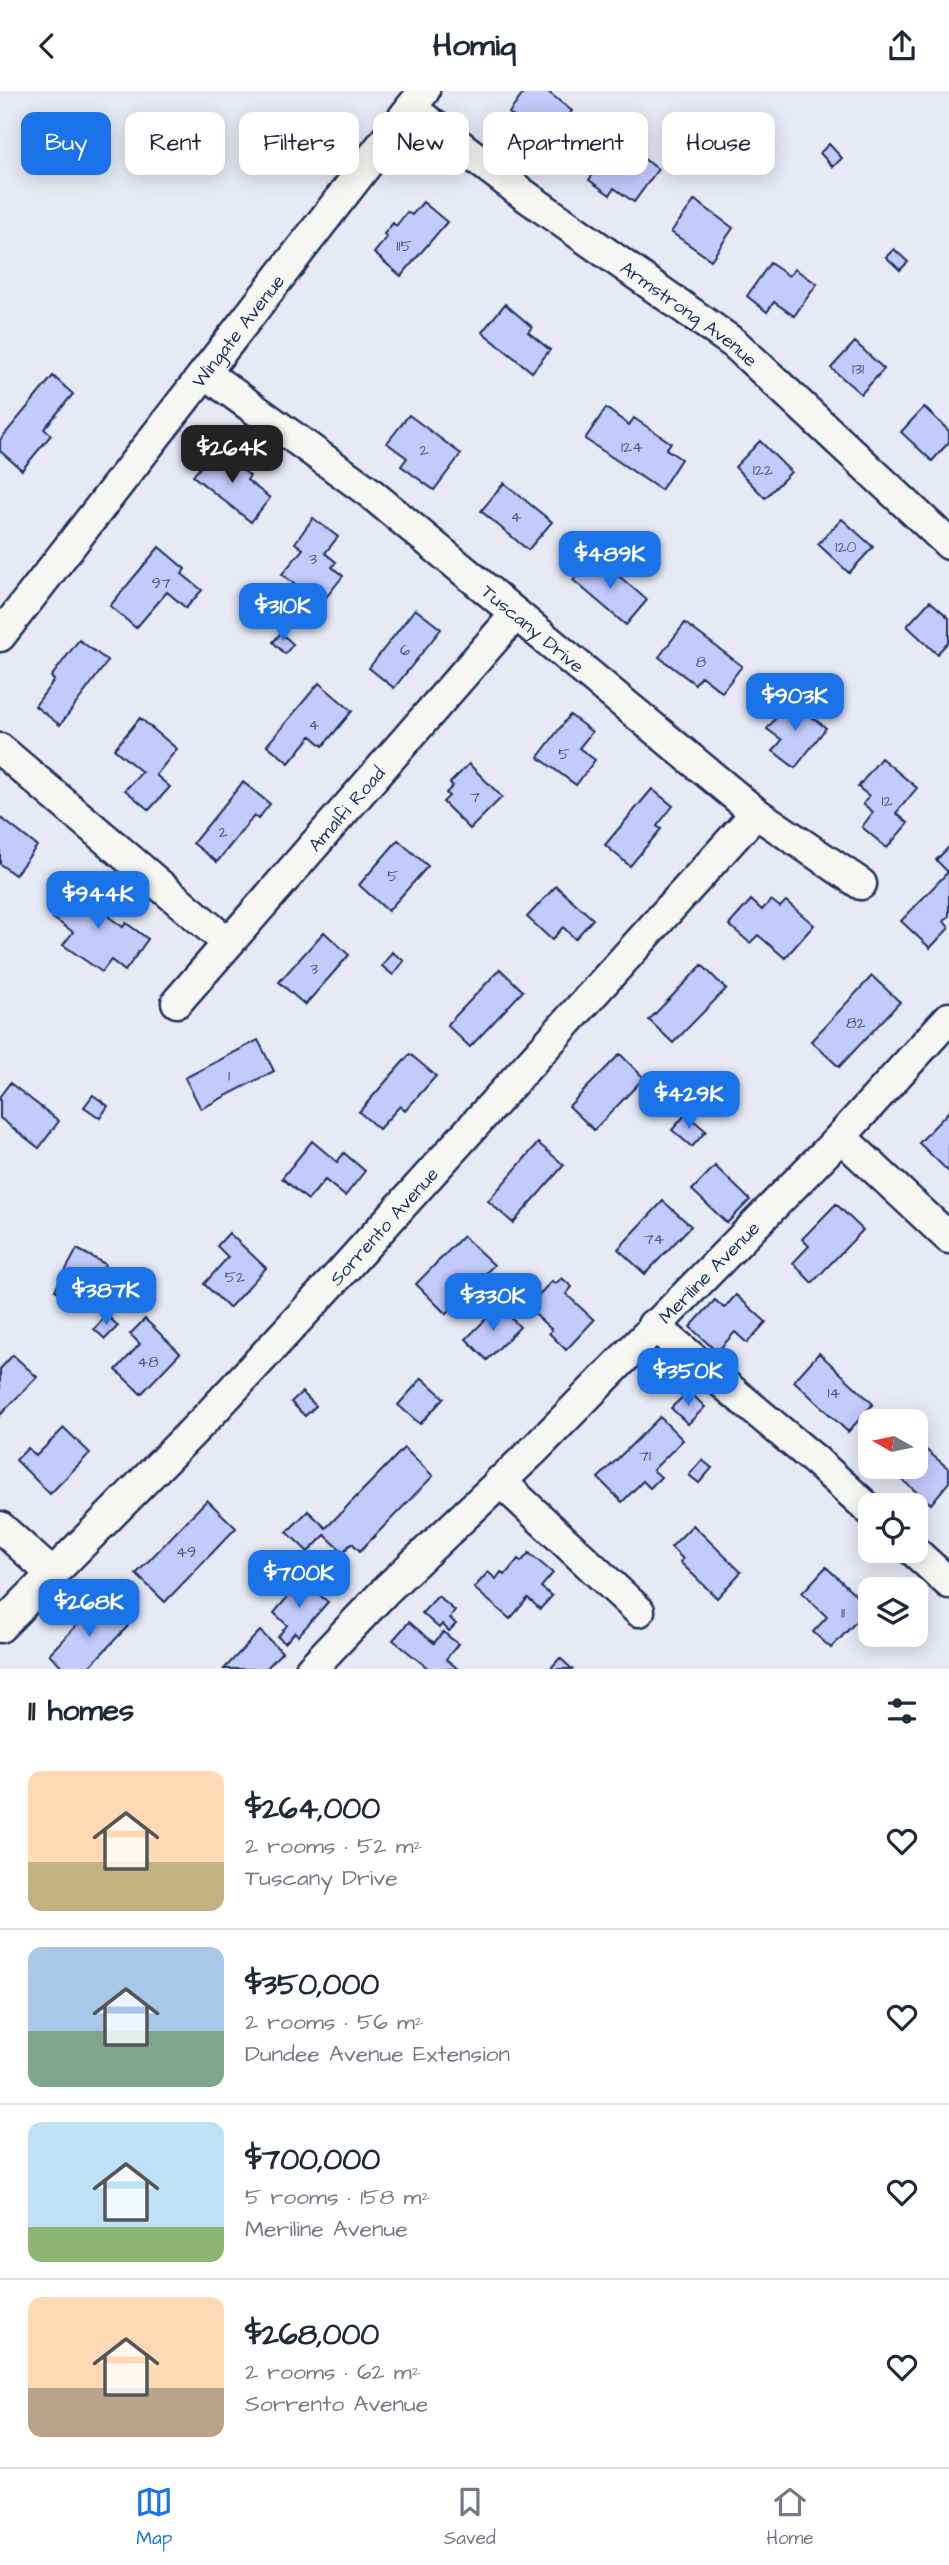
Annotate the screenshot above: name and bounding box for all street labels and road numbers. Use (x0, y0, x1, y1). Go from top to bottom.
street label: Armstrong Avenue (614, 255, 763, 374)
street label: Wingate Avenue (186, 269, 292, 394)
street label: Tuscany Drive (475, 579, 589, 680)
street label: Amalfi Road (302, 761, 392, 858)
street label: Sorrento Avenue (324, 1162, 445, 1292)
street label: Meriline Avenue (653, 1216, 766, 1330)

